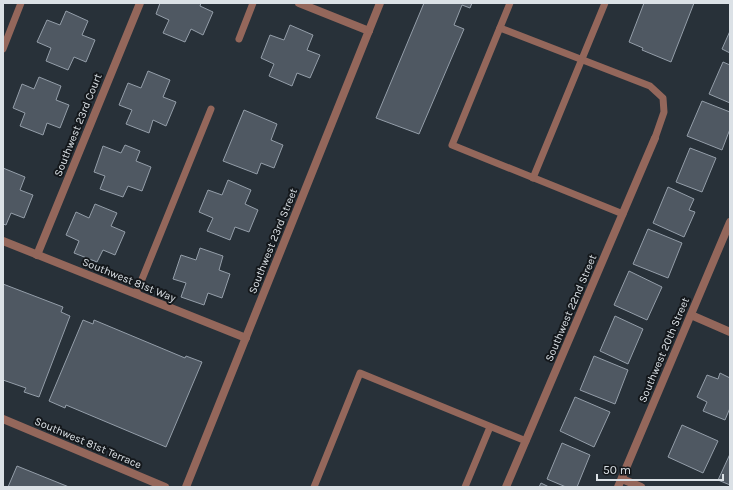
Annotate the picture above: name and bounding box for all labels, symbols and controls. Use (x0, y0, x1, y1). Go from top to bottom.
street label: Southwest 23rd Court (51, 72, 105, 178)
street label: Southwest 23rd Street (246, 186, 300, 296)
street label: Southwest 22nd Street (543, 253, 599, 363)
street label: Southwest 81st Way (80, 255, 178, 305)
street label: Southwest 20th Street (636, 296, 692, 404)
street label: Southwest 81st Terrace (33, 415, 144, 472)
scale bar (597, 456, 723, 482)
text: 50 m (603, 463, 631, 477)

